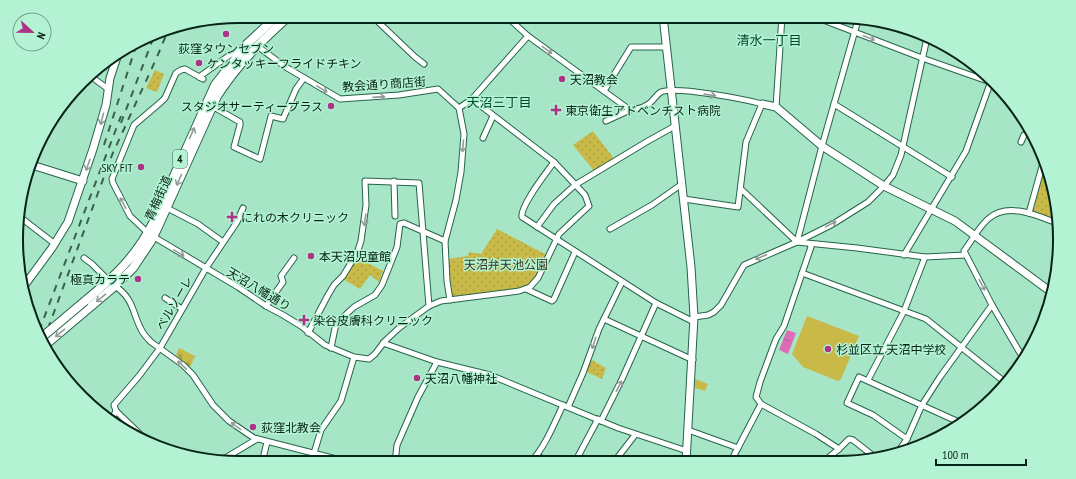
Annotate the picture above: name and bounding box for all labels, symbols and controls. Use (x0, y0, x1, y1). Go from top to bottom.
north arrow (12, 12, 52, 52)
marker: 荻窪タウンセブン (221, 29, 231, 39)
text: N (34, 30, 49, 41)
district label: 清水一丁目 (736, 32, 802, 49)
one-way arrow (863, 34, 875, 42)
place label: 荻窪タウンセブン (178, 41, 274, 56)
one-way arrow (541, 46, 552, 54)
place label: ケンタッキーフライドチキン (207, 56, 362, 71)
marker: ケンタッキーフライドチキン (194, 58, 204, 68)
place label: 天沼教会 (570, 72, 618, 87)
street label: 教会通り商店街 (342, 74, 426, 94)
marker: 天沼教会 (557, 74, 567, 84)
one-way arrow (316, 85, 328, 93)
one-way arrow (703, 91, 716, 99)
one-way arrow (372, 93, 385, 100)
district label: 天沼三丁目 (466, 94, 532, 111)
place label: スタジオサーティープラス (181, 99, 323, 114)
marker: スタジオサーティープラス (326, 101, 336, 111)
place label: 東京衛生アドベンチスト病院 (565, 103, 721, 118)
marker: 東京衛生アドベンチスト病院 (550, 104, 562, 116)
one-way arrow (98, 113, 105, 126)
one-way arrow (189, 128, 196, 140)
one-way arrow (460, 139, 467, 152)
road number: 4 (173, 150, 187, 168)
one-way arrow (84, 159, 91, 172)
place label: SKY FIT (101, 160, 134, 175)
marker: SKY FIT (136, 162, 146, 172)
street label: 青梅街道 (141, 173, 175, 223)
one-way arrow (175, 174, 182, 186)
one-way arrow (119, 197, 126, 209)
place label: にれの木クリニック (241, 210, 349, 225)
marker: にれの木クリニック (226, 211, 238, 223)
one-way arrow (361, 213, 369, 226)
one-way arrow (825, 220, 837, 228)
one-way arrow (173, 249, 185, 257)
place label: 本天沼児童館 (319, 249, 391, 264)
marker: 本天沼児童館 (306, 251, 316, 261)
one-way arrow (755, 254, 767, 261)
park label: 天沼弁天池公園 (464, 257, 548, 272)
street label: 天沼八幡通り (224, 264, 294, 314)
place label: 極真カラテ (70, 272, 130, 287)
street label: ベルソーレ (153, 273, 195, 333)
marker: 極真カラテ (133, 274, 143, 284)
one-way arrow (979, 279, 986, 291)
one-way arrow (96, 294, 106, 303)
place label: 染谷皮膚科クリニック (313, 313, 433, 328)
marker: 染谷皮膚科クリニック (298, 314, 310, 326)
one-way arrow (54, 329, 65, 338)
one-way arrow (590, 336, 598, 348)
place label: 杉並区立 天沼中学校 (836, 342, 947, 357)
marker: 杉並区立 天沼中学校 (823, 344, 833, 354)
one-way arrow (178, 361, 188, 370)
place label: 天沼八幡神社 (425, 371, 497, 386)
marker: 天沼八幡神社 (412, 373, 422, 383)
one-way arrow (616, 380, 623, 392)
place label: 荻窪北教会 (261, 420, 321, 435)
one-way arrow (231, 422, 242, 430)
marker: 荻窪北教会 (248, 422, 258, 432)
scale bar (936, 441, 1026, 467)
text: 100 m (942, 447, 969, 462)

